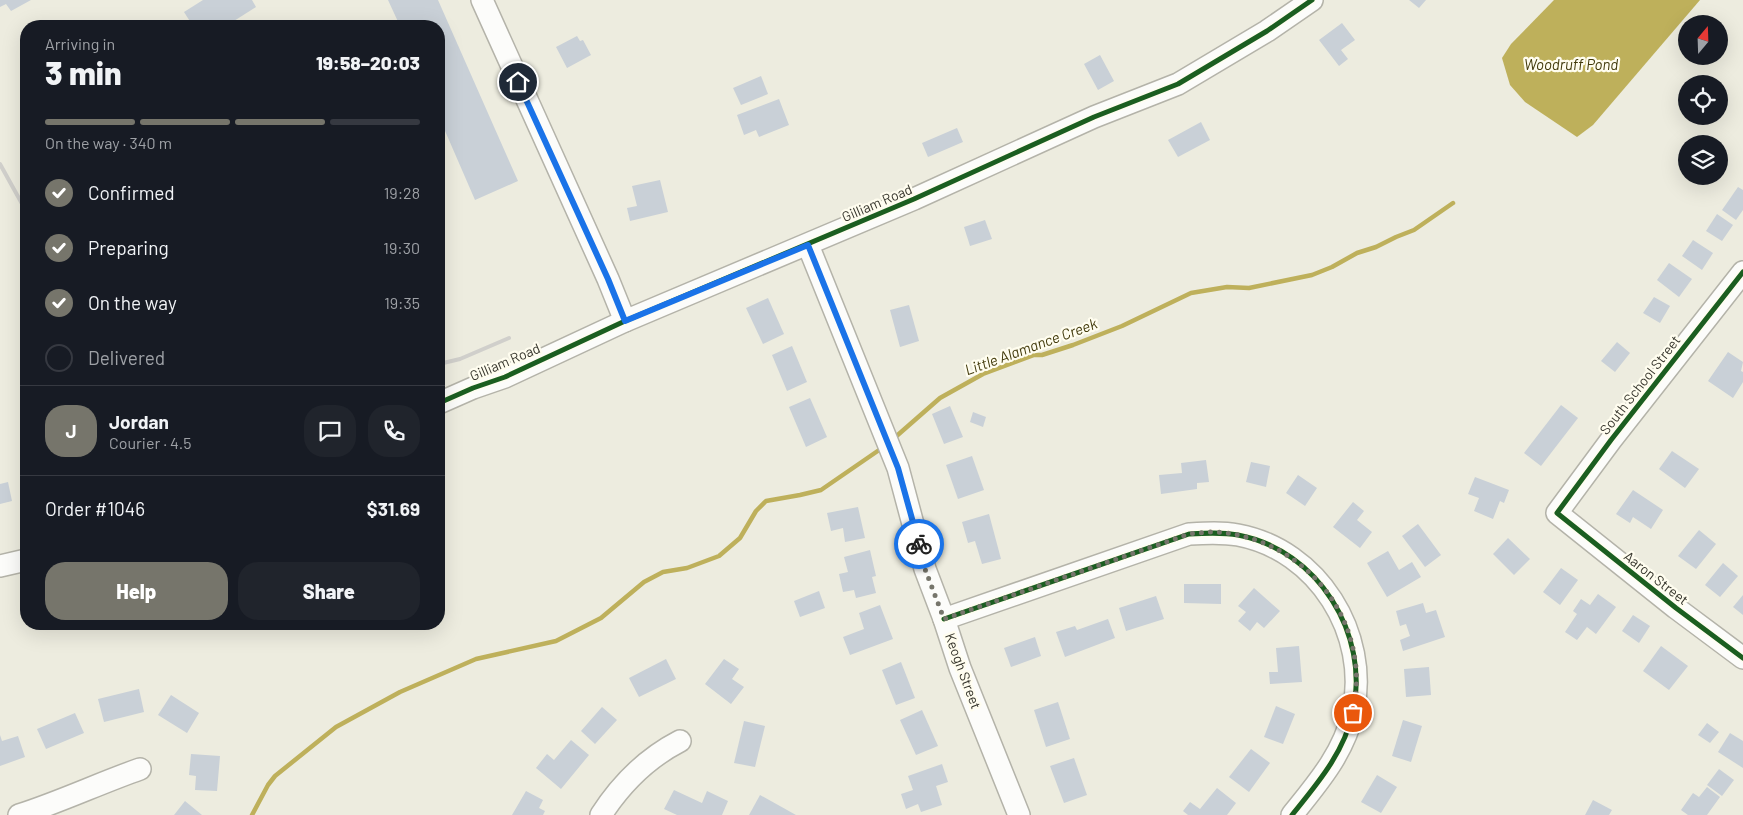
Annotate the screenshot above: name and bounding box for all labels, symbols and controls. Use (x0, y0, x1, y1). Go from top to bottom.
north arrow (1678, 15, 1728, 65)
map controls (1678, 15, 1728, 185)
text: Arriving in (45, 34, 115, 53)
text: 19:58–20:03 (316, 51, 420, 74)
text: 3 min (45, 53, 122, 91)
water label: Woodruff Pond (1524, 55, 1618, 73)
pin (497, 61, 539, 103)
icon: home (504, 68, 532, 96)
button: locate (1678, 75, 1728, 125)
text: On the way · 340 m (45, 133, 172, 152)
button: layers (1678, 135, 1728, 185)
icon: check (45, 179, 73, 207)
street label: Gilliam Road (839, 180, 914, 225)
text: Confirmed (88, 181, 175, 204)
text: 19:28 (384, 183, 420, 202)
icon: check (45, 234, 73, 262)
text: Preparing (88, 236, 169, 259)
text: 19:30 (383, 238, 420, 257)
icon: check (45, 289, 73, 317)
text: On the way (88, 291, 177, 314)
text: 19:35 (384, 293, 420, 312)
water label: Little Alamance Creek (962, 314, 1100, 378)
street label: South School Street (1596, 332, 1684, 438)
street label: Gilliam Road (467, 339, 542, 384)
text: Delivered (88, 346, 165, 369)
button: chat (304, 405, 356, 457)
button: phone (368, 405, 420, 457)
text: Jordan (109, 410, 169, 433)
text: J (65, 419, 77, 442)
text: Courier · 4.5 (109, 433, 192, 452)
text: Order #1046 (45, 497, 145, 520)
text: $31.69 (367, 497, 420, 520)
courier (894, 519, 944, 569)
icon: bike (905, 530, 933, 558)
street label: Aaron Street (1621, 547, 1692, 608)
button: Help (45, 562, 228, 620)
button: Share (238, 562, 420, 620)
street label: Keogh Street (942, 631, 985, 711)
pin (1332, 692, 1374, 734)
icon: bag (1339, 699, 1367, 727)

